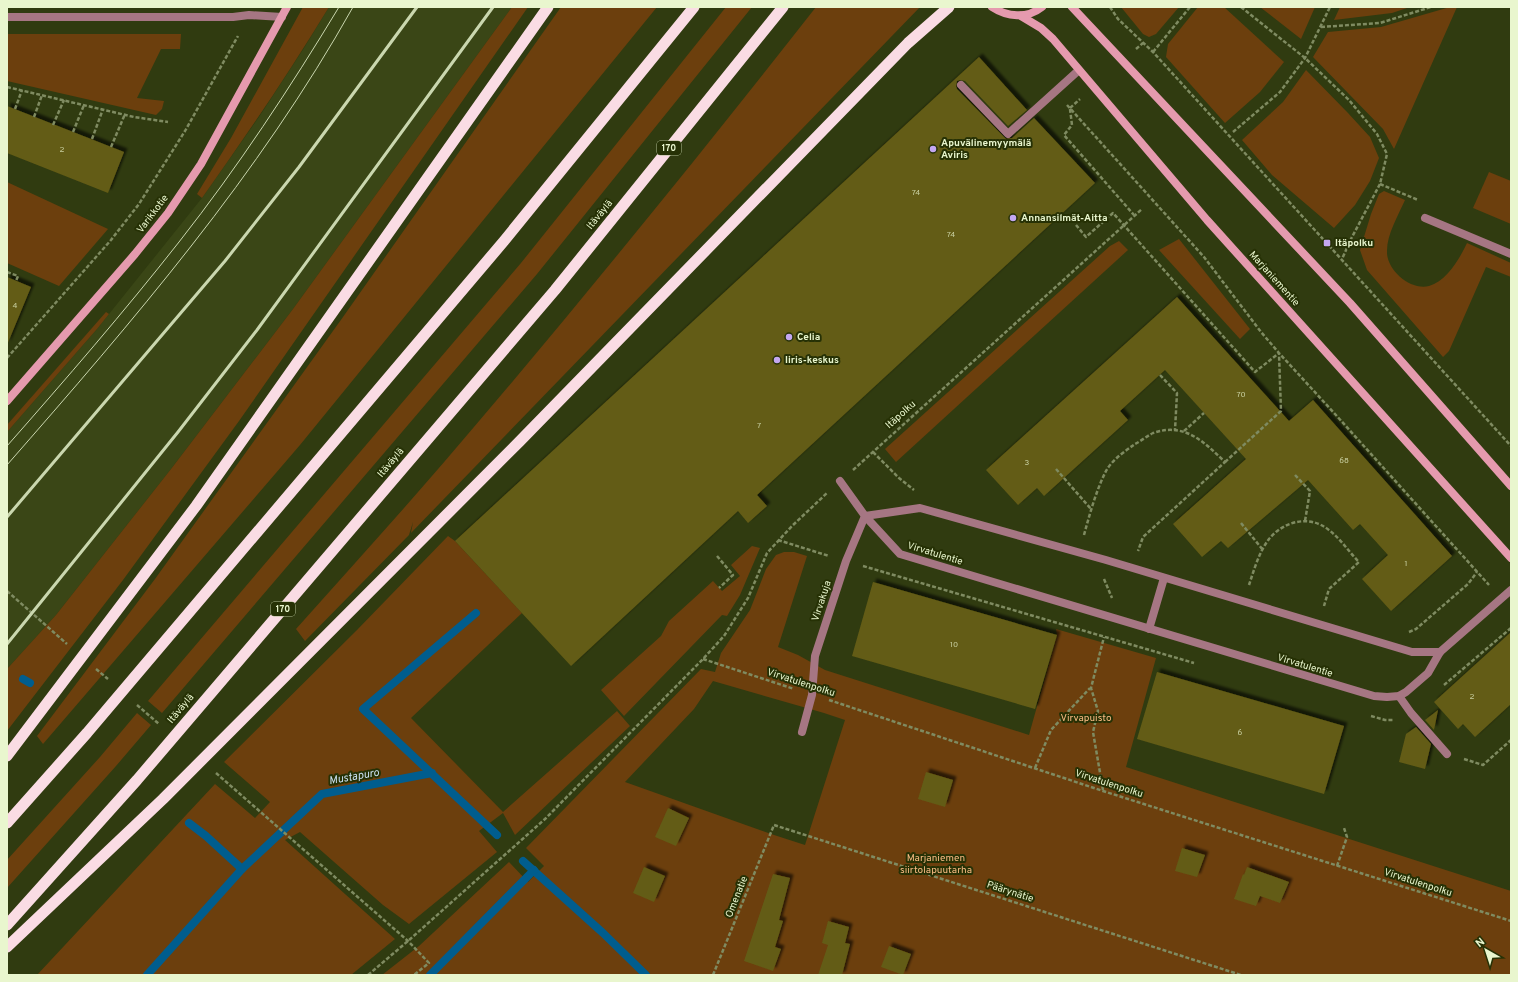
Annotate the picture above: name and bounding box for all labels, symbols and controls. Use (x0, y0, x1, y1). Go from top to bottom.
place label: Apuvälinemyymälä Aviris (941, 137, 1031, 162)
road number: 170 (657, 141, 681, 155)
marker: Apuvälinemyymälä Aviris (928, 144, 938, 154)
house number: 2 (60, 145, 65, 155)
house number: 74 (912, 188, 920, 198)
street label: Varikkotie (134, 192, 172, 236)
street label: Itäväylä (584, 197, 616, 233)
place label: Annansilmät-Aitta (1021, 212, 1108, 225)
marker: Annansilmät-Aitta (1008, 213, 1018, 223)
house number: 74 (947, 230, 955, 240)
place label: Itäpolku (1335, 237, 1373, 250)
marker: Itäpolku (1322, 238, 1332, 248)
street label: Marjaniementie (1246, 249, 1302, 309)
house number: 4 (13, 301, 18, 311)
place label: Celia (797, 331, 820, 344)
marker: Celia (784, 332, 794, 342)
place label: Iiris-keskus (785, 354, 839, 367)
marker: Iiris-keskus (772, 355, 782, 365)
house number: 70 (1236, 390, 1246, 400)
street label: Itäpolku (883, 398, 919, 432)
house number: 7 (757, 421, 761, 431)
street label: Itäväylä (375, 446, 407, 480)
house number: 68 (1339, 456, 1349, 466)
house number: 3 (1025, 458, 1030, 468)
street label: Virvatulentie (906, 539, 964, 569)
house number: 1 (1405, 559, 1407, 569)
street label: Virvakuja (809, 579, 835, 623)
road number: 170 (271, 602, 295, 616)
house number: 10 (950, 640, 958, 650)
street label: Virvatulentie (1276, 651, 1334, 681)
street label: Virvatulenpolku (765, 666, 837, 700)
street label: Itäväylä (165, 692, 197, 726)
house number: 2 (1470, 692, 1475, 702)
park label: Virvapuisto (1060, 712, 1112, 725)
house number: 6 (1238, 728, 1243, 738)
water label: Mustapuro (328, 766, 380, 788)
street label: Virvatulenpolku (1073, 767, 1145, 801)
park label: Marjaniemen siirtolapuutarha (900, 852, 972, 877)
street label: Virvatulenpolku (1382, 866, 1454, 900)
street label: Omenatie (723, 874, 751, 920)
street label: Päärynätie (985, 878, 1035, 906)
north arrow (1466, 930, 1506, 970)
text: N (1473, 935, 1488, 951)

